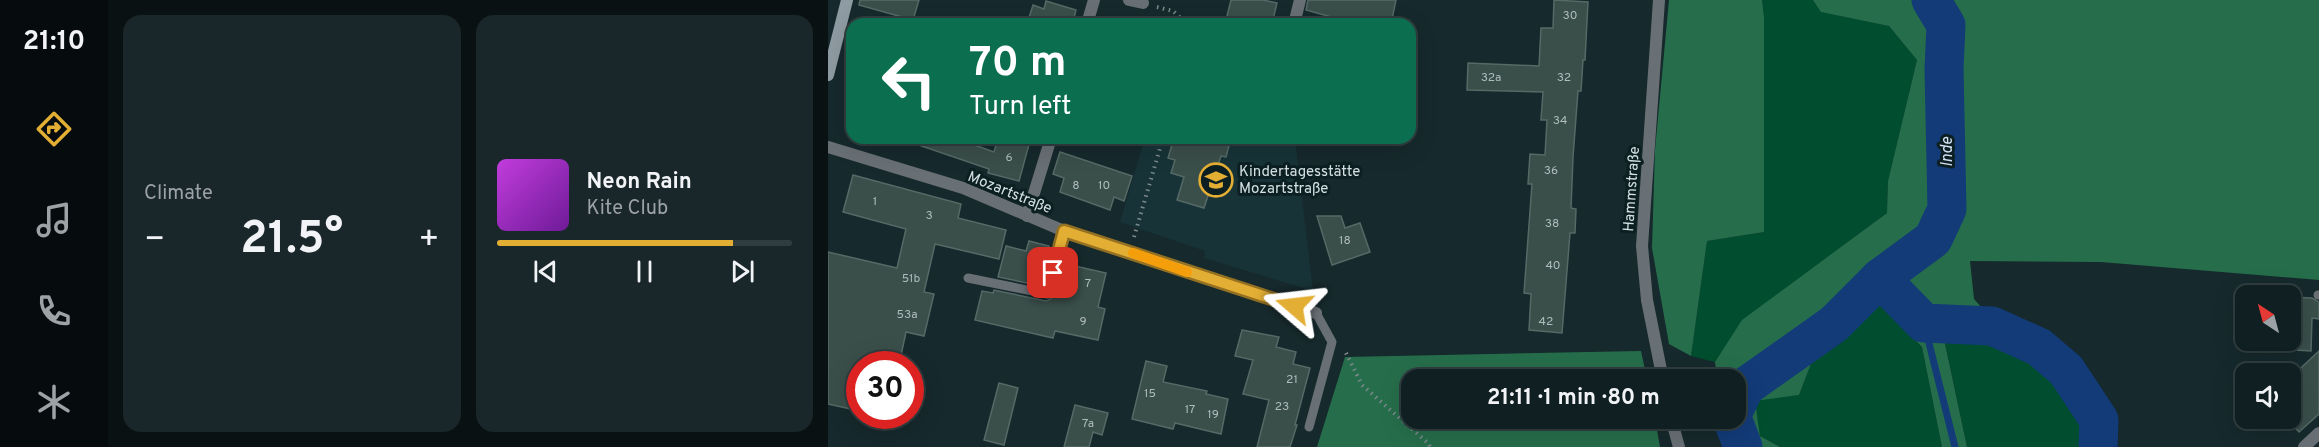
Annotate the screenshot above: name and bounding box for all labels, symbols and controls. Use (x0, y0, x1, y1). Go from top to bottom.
house number: 30 (1563, 8, 1577, 24)
text: 21:10 (23, 25, 85, 59)
text: 70 m (969, 38, 1067, 91)
icon: left (870, 42, 948, 120)
house number: 32a (1481, 70, 1501, 86)
house number: 32 (1557, 70, 1571, 86)
text: Turn left (969, 90, 1071, 124)
icon: directions (33, 108, 75, 150)
house number: 34 (1553, 113, 1567, 129)
water label: Inde (1938, 136, 1958, 167)
street label: Hammstraße (1620, 146, 1645, 232)
house number: 6 (1005, 150, 1013, 166)
school or university icon: Kindertagesstätte Mozartstraße (1198, 162, 1234, 198)
place label: Kindertagesstätte Mozartstraße (1239, 163, 1360, 199)
house number: 36 (1544, 163, 1558, 179)
street label: Mozartstraße (964, 168, 1054, 219)
text: Neon Rain (587, 169, 692, 196)
house number: 8 (1072, 178, 1080, 194)
house number: 10 (1098, 178, 1110, 194)
text: Climate (144, 181, 213, 207)
house number: 1 (873, 194, 877, 210)
text: Kite Club (587, 196, 668, 222)
icon: music (33, 199, 75, 241)
house number: 3 (925, 208, 933, 224)
text: 21.5° (240, 212, 343, 269)
house number: 38 (1545, 216, 1559, 232)
text: − (144, 220, 165, 262)
text: + (418, 220, 439, 262)
house number: 18 (1339, 233, 1351, 249)
pin (1027, 247, 1078, 298)
icon: previous (529, 255, 562, 288)
icon: pause (628, 255, 661, 288)
icon: next (726, 255, 759, 288)
icon: arrive (1036, 256, 1069, 289)
house number: 40 (1545, 258, 1561, 274)
house number: 51b (902, 271, 921, 287)
position arrow (1262, 274, 1326, 338)
house number: 7 (1085, 276, 1091, 292)
north arrow (2235, 285, 2301, 351)
map controls (2235, 285, 2301, 429)
icon: phone (33, 290, 75, 332)
house number: 53a (896, 307, 918, 323)
house number: 9 (1079, 314, 1087, 330)
house number: 42 (1539, 314, 1553, 330)
speed limit sign: 30 (846, 351, 924, 429)
button: sound (2235, 363, 2301, 429)
house number: 21 (1286, 372, 1298, 388)
icon: climate (33, 381, 75, 423)
text: 21:11 · 1 min · 80 m (1487, 385, 1660, 412)
house number: 15 (1144, 386, 1156, 402)
house number: 23 (1275, 399, 1289, 415)
house number: 17 (1185, 402, 1195, 418)
house number: 19 (1207, 407, 1219, 423)
house number: 7a (1082, 416, 1094, 432)

